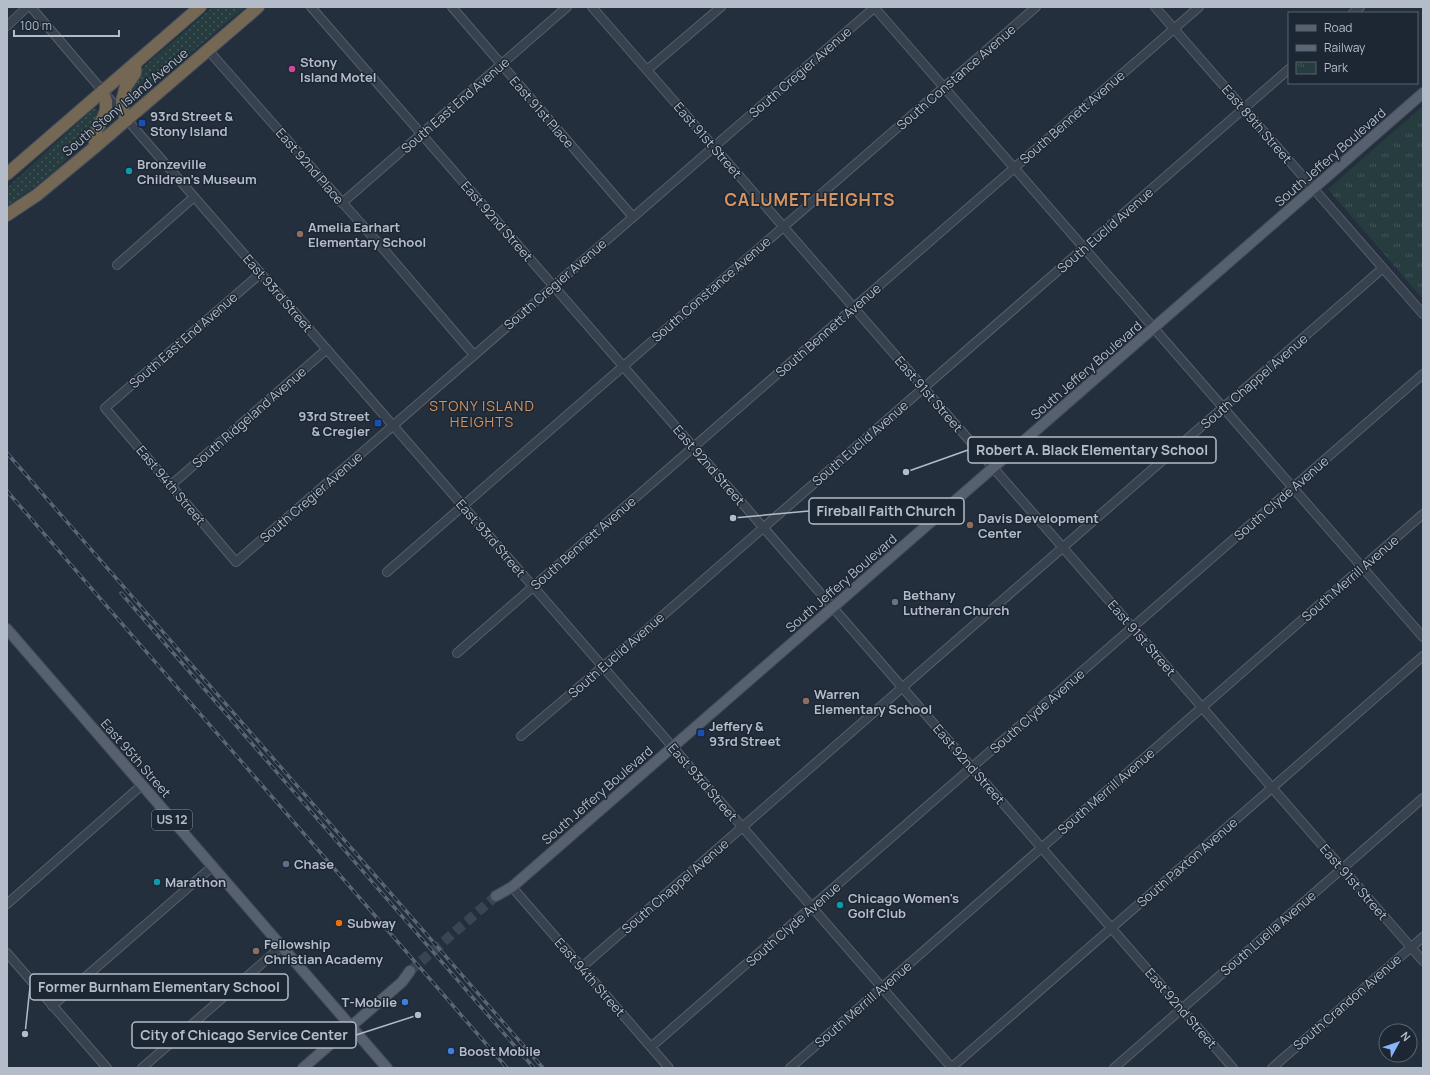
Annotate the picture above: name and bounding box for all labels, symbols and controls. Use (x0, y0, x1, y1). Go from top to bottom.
scale bar (14, 12, 119, 38)
legend (1288, 12, 1418, 84)
text: 100 m (20, 17, 52, 34)
text: Road (1324, 19, 1352, 36)
street label: South Constance Avenue (893, 20, 1020, 134)
street label: South Cregier Avenue (745, 22, 855, 122)
text: Railway (1324, 39, 1366, 56)
street label: South Stony Island Avenue (58, 44, 192, 160)
place label: Stony Island Motel (300, 53, 376, 86)
street label: South East End Avenue (397, 53, 513, 157)
text: Park (1324, 59, 1349, 76)
marker: Stony Island Motel (287, 64, 297, 74)
street label: South Bennett Avenue (1016, 66, 1129, 168)
street label: East 91st Place (506, 72, 578, 152)
street label: East 89th Street (1218, 81, 1296, 167)
street label: East 91st Street (670, 98, 746, 182)
street label: South Jeffery Boulevard (1270, 104, 1390, 210)
place label: 93rd Street & Stony Island (150, 107, 233, 140)
marker: 93rd Street & Stony Island (137, 118, 147, 128)
street label: East 92nd Place (272, 124, 348, 208)
place label: Bronzeville Children's Museum (137, 155, 257, 188)
marker: Bronzeville Children's Museum (124, 166, 134, 176)
street label: East 92nd Street (457, 177, 537, 265)
street label: South Euclid Avenue (1053, 183, 1157, 277)
district label: CALUMET HEIGHTS (725, 188, 895, 211)
place label: Amelia Earhart Elementary School (308, 218, 426, 251)
marker: Amelia Earhart Elementary School (295, 229, 305, 239)
street label: South Constance Avenue (648, 232, 775, 346)
street label: South Cregier Avenue (500, 234, 610, 334)
street label: East 93rd Street (239, 250, 317, 336)
street label: South Bennett Avenue (772, 279, 885, 381)
street label: South East End Avenue (125, 288, 241, 392)
street label: South Jeffery Boulevard (1026, 317, 1146, 423)
street label: South Chappel Avenue (1197, 329, 1312, 433)
street label: East 91st Street (891, 352, 967, 436)
street label: South Ridgeland Avenue (188, 362, 310, 472)
district label: STONY ISLAND HEIGHTS (429, 396, 535, 431)
street label: South Euclid Avenue (808, 396, 912, 490)
place label: 93rd Street & Cregier (298, 407, 370, 440)
marker: 93rd Street & Cregier (373, 418, 383, 428)
street label: East 92nd Street (669, 421, 749, 509)
callout: Robert A. Black Elementary School (968, 437, 1216, 463)
text: Robert A. Black Elementary School (976, 440, 1208, 459)
street label: East 94th Street (132, 441, 210, 529)
street label: South Cregier Avenue (256, 447, 366, 547)
street label: South Clyde Avenue (1230, 451, 1333, 544)
street label: South Bennett Avenue (527, 492, 640, 594)
street label: East 93rd Street (452, 495, 530, 581)
callout: Fireball Faith Church (809, 498, 964, 524)
text: Fireball Faith Church (816, 501, 956, 520)
place label: Davis Development Center (978, 509, 1099, 542)
marker: Davis Development Center (965, 520, 975, 530)
street label: South Jeffery Boulevard (781, 530, 901, 636)
street label: South Merrill Avenue (1298, 531, 1403, 625)
place label: Bethany Lutheran Church (903, 586, 1009, 619)
street label: East 91st Street (1104, 596, 1180, 680)
marker: Bethany Lutheran Church (890, 597, 900, 607)
street label: South Euclid Avenue (564, 608, 668, 702)
street label: South Clyde Avenue (986, 664, 1089, 757)
place label: Warren Elementary School (814, 685, 932, 718)
marker: Warren Elementary School (801, 696, 811, 706)
street label: East 95th Street (97, 715, 175, 801)
place label: Jeffery & 93rd Street (709, 717, 781, 750)
street label: East 92nd Street (929, 720, 1009, 808)
marker: Jeffery & 93rd Street (696, 728, 706, 738)
street label: East 93rd Street (664, 739, 742, 825)
street label: South Jeffery Boulevard (537, 742, 657, 848)
street label: South Merrill Avenue (1054, 744, 1159, 838)
road number: US 12 (152, 810, 192, 830)
street label: South Paxton Avenue (1133, 813, 1242, 911)
street label: South Chappel Avenue (618, 834, 733, 938)
street label: East 91st Street (1316, 840, 1392, 924)
place label: Chase (294, 855, 334, 873)
marker: Chase (281, 859, 291, 869)
place label: Marathon (165, 873, 226, 891)
marker: Marathon (152, 877, 162, 887)
street label: South Clyde Avenue (742, 877, 845, 970)
street label: South Luella Avenue (1216, 886, 1320, 980)
place label: Chicago Women's Golf Club (848, 889, 959, 922)
marker: Chicago Women's Golf Club (835, 900, 845, 910)
place label: Subway (347, 914, 397, 932)
marker: Subway (334, 918, 344, 928)
street label: East 94th Street (551, 934, 629, 1020)
place label: Fellowship Christian Academy (264, 935, 384, 968)
marker: Fellowship Christian Academy (251, 946, 261, 956)
street label: South Crandon Avenue (1289, 950, 1405, 1054)
street label: South Merrill Avenue (811, 957, 916, 1051)
street label: East 92nd Street (1141, 964, 1221, 1052)
callout: Former Burnham Elementary School (30, 974, 288, 1000)
text: Former Burnham Elementary School (38, 977, 280, 996)
place label: T-Mobile (341, 993, 397, 1011)
marker: T-Mobile (400, 997, 410, 1007)
callout: City of Chicago Service Center (132, 1022, 356, 1048)
north arrow (1378, 1023, 1418, 1063)
text: City of Chicago Service Center (140, 1025, 348, 1044)
text: N (1398, 1028, 1414, 1044)
place label: Boost Mobile (459, 1042, 541, 1060)
marker: Boost Mobile (446, 1046, 456, 1056)

